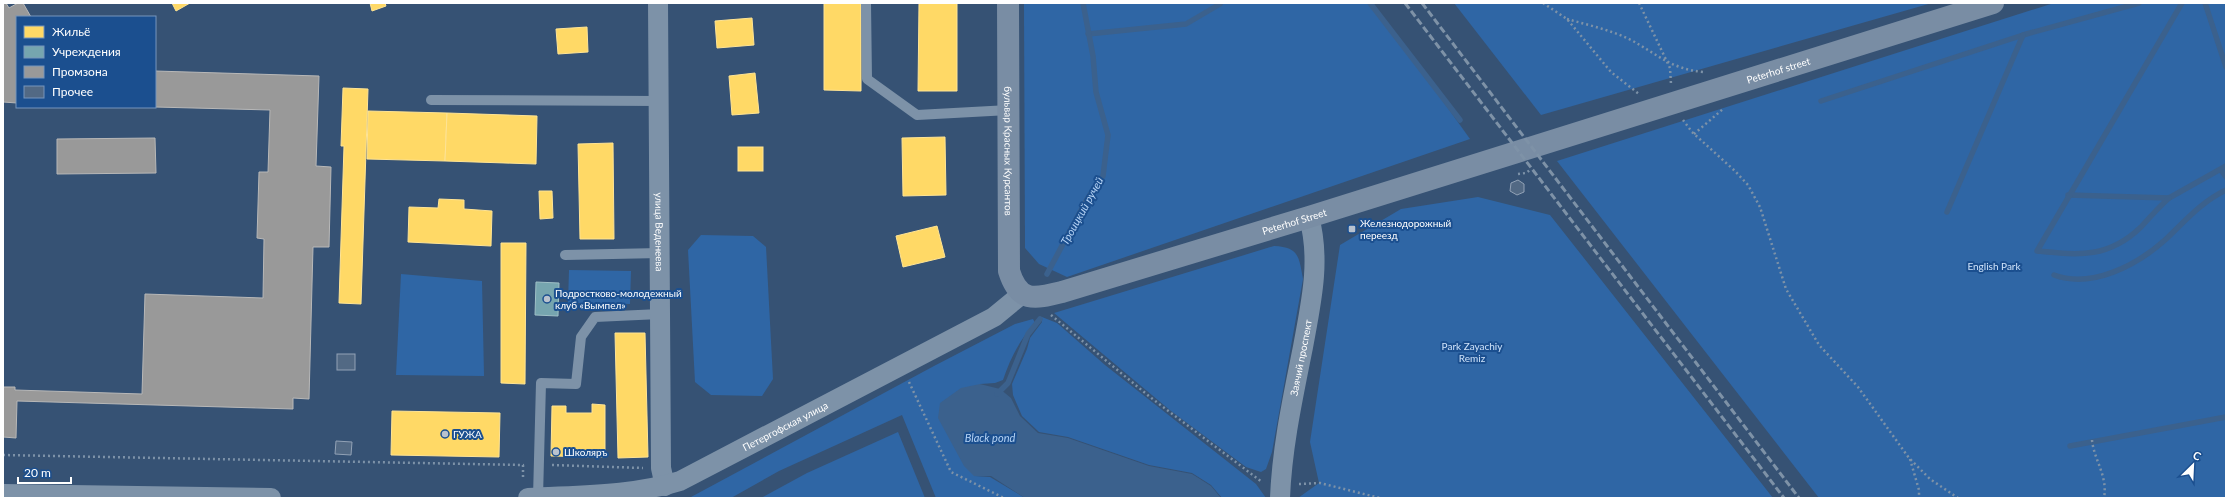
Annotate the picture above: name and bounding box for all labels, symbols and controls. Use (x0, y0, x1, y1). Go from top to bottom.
legend (16, 16, 156, 108)
text: Жильё (52, 24, 90, 39)
text: Учреждения (52, 44, 121, 59)
street label: Peterhof street (1745, 54, 1812, 86)
text: Промзона (52, 64, 108, 79)
text: Прочее (52, 84, 93, 99)
street label: бульвар Красных Курсантов (1002, 86, 1015, 216)
water label: Троицкий ручей (1058, 174, 1106, 247)
street label: улица Веденеева (653, 192, 666, 272)
street label: Peterhof Street (1261, 206, 1328, 237)
place label: Железнодорожный переезд (1360, 217, 1452, 241)
marker: Железнодорожный переезд (1347, 224, 1357, 234)
park label: English Park (1967, 260, 2022, 272)
place label: Подростково-молодежный клуб «Вымпел» (555, 287, 682, 311)
marker: Подростково-молодежный клуб «Вымпел» (542, 294, 552, 304)
street label: Заячий проспект (1287, 318, 1314, 397)
park label: Park Zayachiy Remiz (1442, 340, 1503, 364)
street label: Петергофская улица (740, 399, 830, 453)
place label: ГУЖА (453, 428, 482, 440)
marker: ГУЖА (440, 429, 450, 439)
water label: Black pond (965, 431, 1015, 444)
north arrow (2173, 445, 2213, 485)
place label: Школяръ (564, 446, 607, 458)
marker: Школяръ (551, 447, 561, 457)
text: С (2191, 448, 2204, 463)
scale bar (18, 459, 71, 485)
text: 20 m (24, 465, 51, 480)

